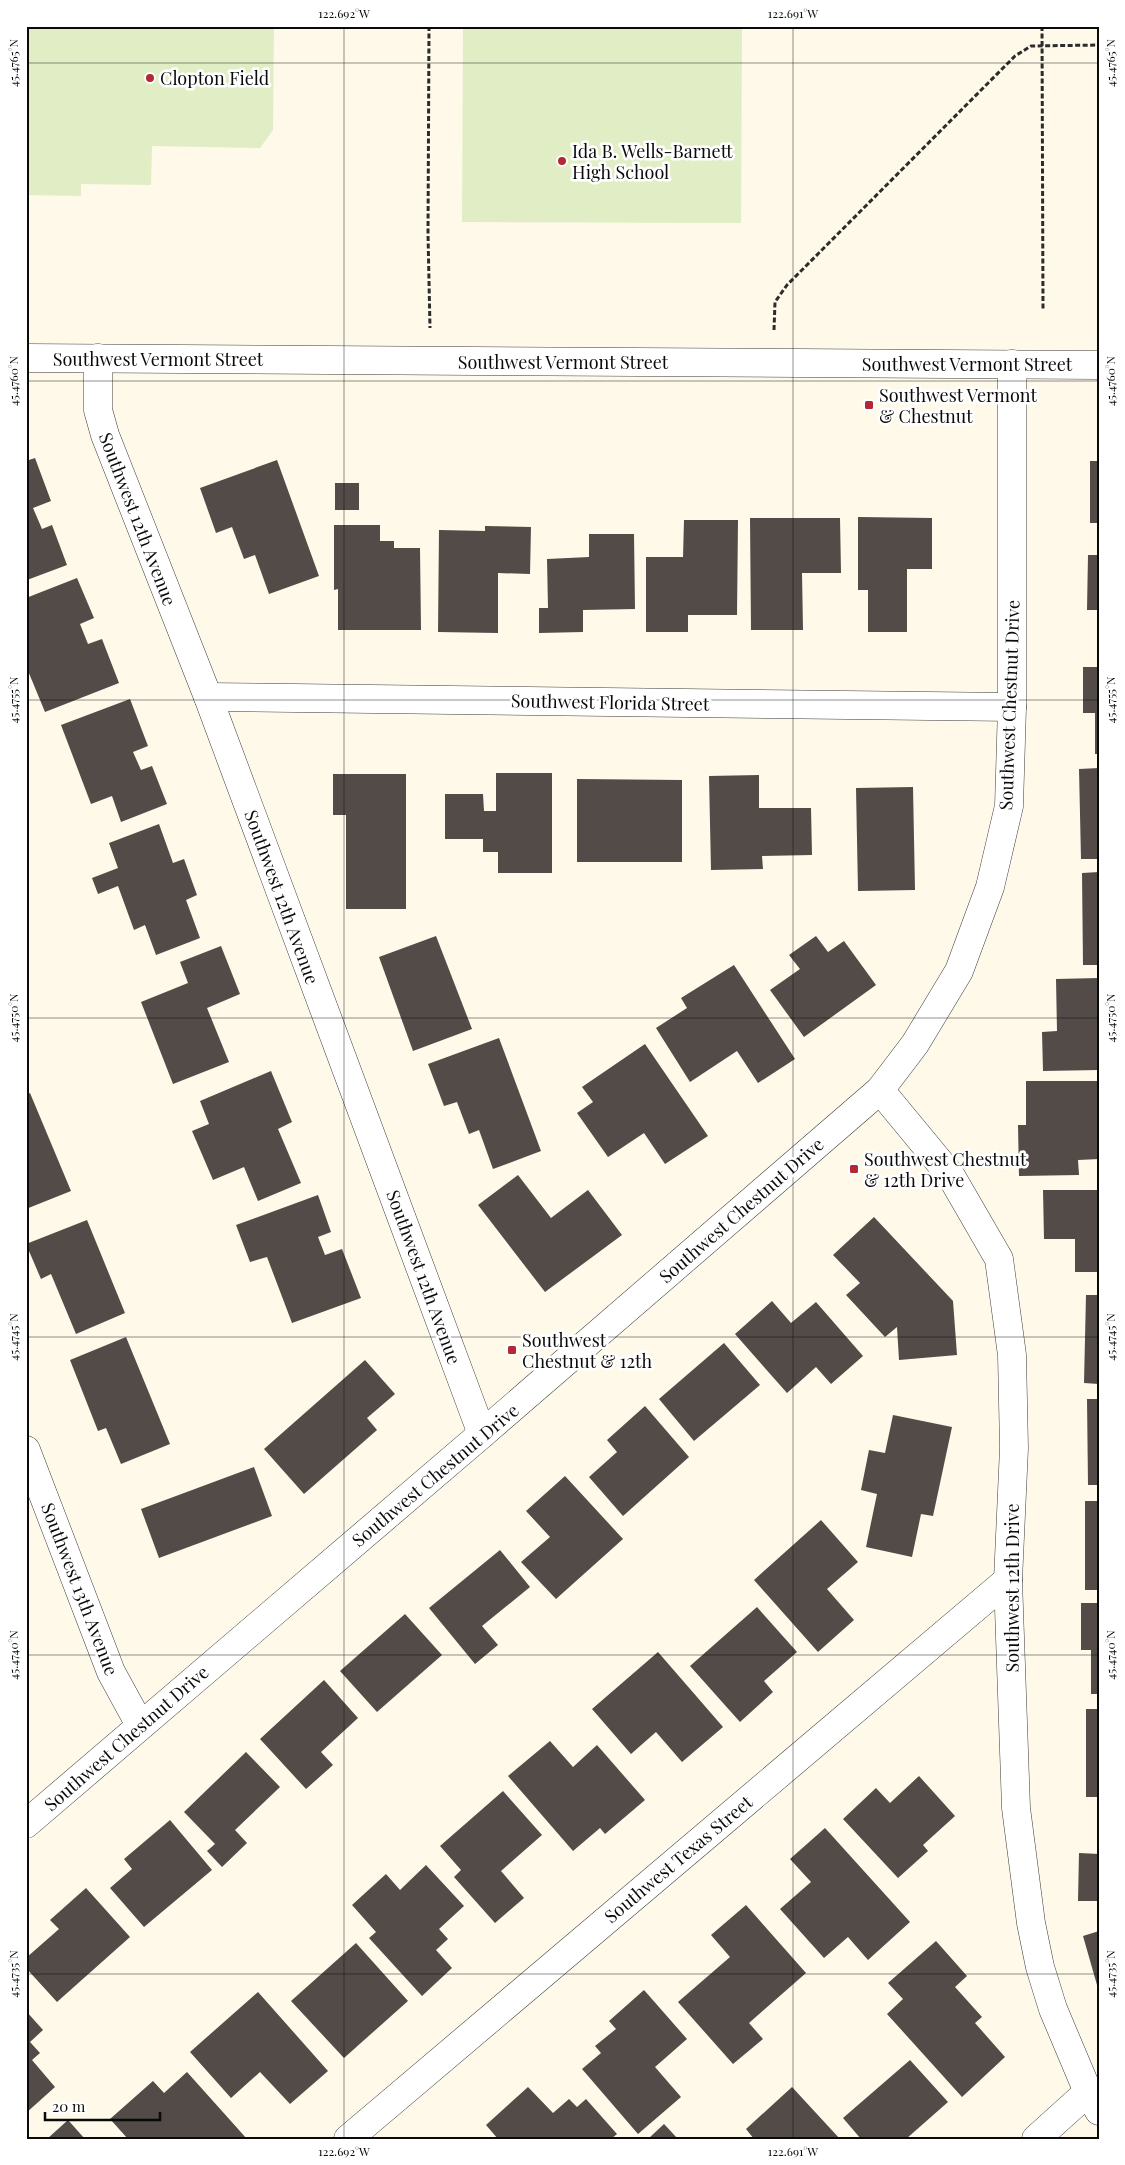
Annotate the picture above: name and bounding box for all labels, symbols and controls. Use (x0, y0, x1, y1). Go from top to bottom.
text: 122.692°W (318, 5, 370, 21)
text: 122.691°W (768, 5, 818, 21)
text: 45.4765°N (5, 38, 21, 87)
text: 45.4765°N (1102, 38, 1118, 87)
place label: Clopton Field (160, 66, 270, 90)
marker: Clopton Field (144, 72, 156, 84)
place label: Ida B. Wells-Barnett High School (572, 139, 733, 184)
marker: Ida B. Wells-Barnett High School (556, 155, 568, 167)
street label: Southwest Vermont Street (53, 347, 264, 371)
street label: Southwest Vermont Street (458, 350, 669, 374)
street label: Southwest Vermont Street (862, 352, 1073, 376)
text: 45.4760°N (5, 355, 21, 406)
text: 45.4760°N (1102, 355, 1118, 406)
place label: Southwest Vermont & Chestnut (879, 383, 1038, 428)
marker: Southwest Vermont & Chestnut (863, 399, 875, 411)
street label: Southwest 12th Avenue (94, 429, 182, 609)
street label: Southwest Chestnut Drive (993, 599, 1025, 811)
text: 45.4755°N (5, 676, 21, 723)
text: 45.4755°N (1102, 676, 1118, 723)
street label: Southwest Florida Street (511, 688, 710, 716)
street label: Southwest 12th Avenue (239, 807, 325, 987)
text: 45.4750°N (5, 993, 21, 1042)
text: 45.4750°N (1102, 993, 1118, 1042)
street label: Southwest Chestnut Drive (654, 1132, 828, 1288)
place label: Southwest Chestnut & 12th Drive (864, 1147, 1027, 1192)
marker: Southwest Chestnut & 12th Drive (848, 1163, 860, 1175)
street label: Southwest 12th Avenue (381, 1187, 467, 1367)
text: 45.4745°N (5, 1313, 21, 1361)
text: 45.4745°N (1102, 1313, 1118, 1361)
place label: Southwest Chestnut & 12th (522, 1328, 652, 1373)
marker: Southwest Chestnut & 12th (506, 1344, 518, 1356)
street label: Southwest Chestnut Drive (347, 1398, 523, 1552)
street label: Southwest 13th Avenue (36, 1499, 124, 1679)
street label: Southwest 12th Drive (1000, 1503, 1024, 1673)
text: 45.4740°N (5, 1630, 21, 1680)
text: 45.4740°N (1102, 1630, 1118, 1680)
street label: Southwest Chestnut Drive (39, 1660, 213, 1816)
street label: Southwest Texas Street (599, 1790, 758, 1928)
text: 45.4735°N (5, 1950, 21, 1998)
text: 45.4735°N (1102, 1950, 1118, 1998)
scale bar (45, 2090, 160, 2122)
text: 20 m (52, 2096, 86, 2116)
text: 122.692°W (318, 2143, 370, 2159)
text: 122.691°W (768, 2143, 818, 2159)

